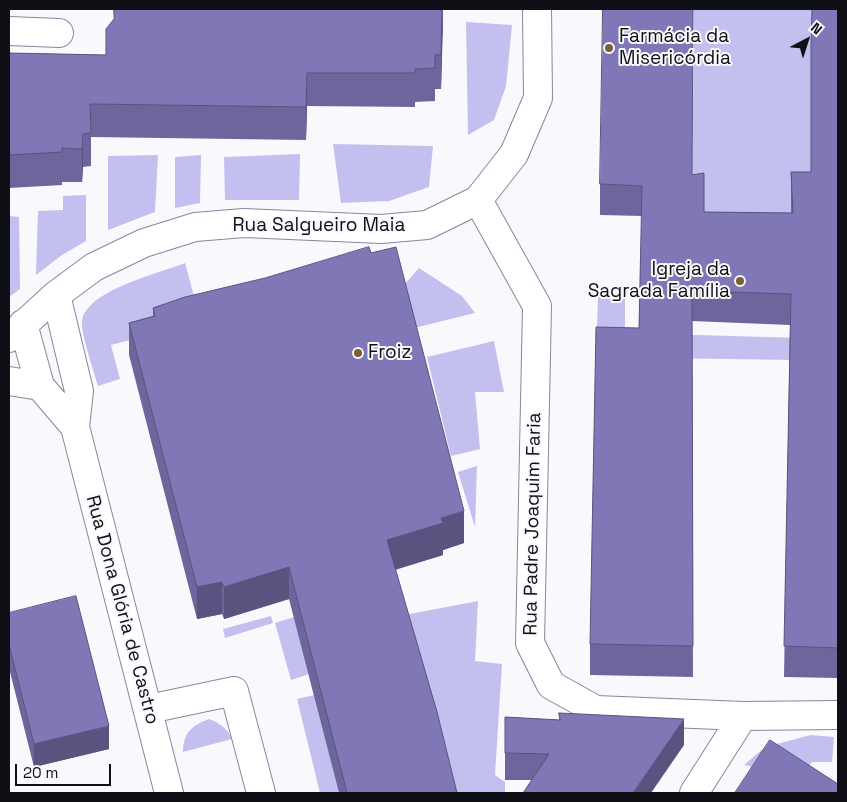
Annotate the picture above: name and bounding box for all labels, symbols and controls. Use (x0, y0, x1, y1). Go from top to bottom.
north arrow (782, 15, 832, 65)
text: N (807, 19, 826, 38)
place label: Farmácia da Misericórdia (619, 26, 731, 70)
marker: Farmácia da Misericórdia (603, 42, 615, 54)
street label: Rua Salgueiro Maia (233, 215, 405, 237)
place label: Igreja da Sagrada Família (588, 259, 730, 303)
marker: Igreja da Sagrada Família (734, 275, 746, 287)
place label: Froiz (368, 342, 411, 364)
marker: Froiz (352, 347, 364, 359)
street label: Rua Padre Joaquim Faria (520, 412, 546, 636)
street label: Rua Dona Glória de Castro (80, 493, 164, 727)
scale bar (18, 754, 114, 786)
text: 20 m (23, 763, 58, 782)

